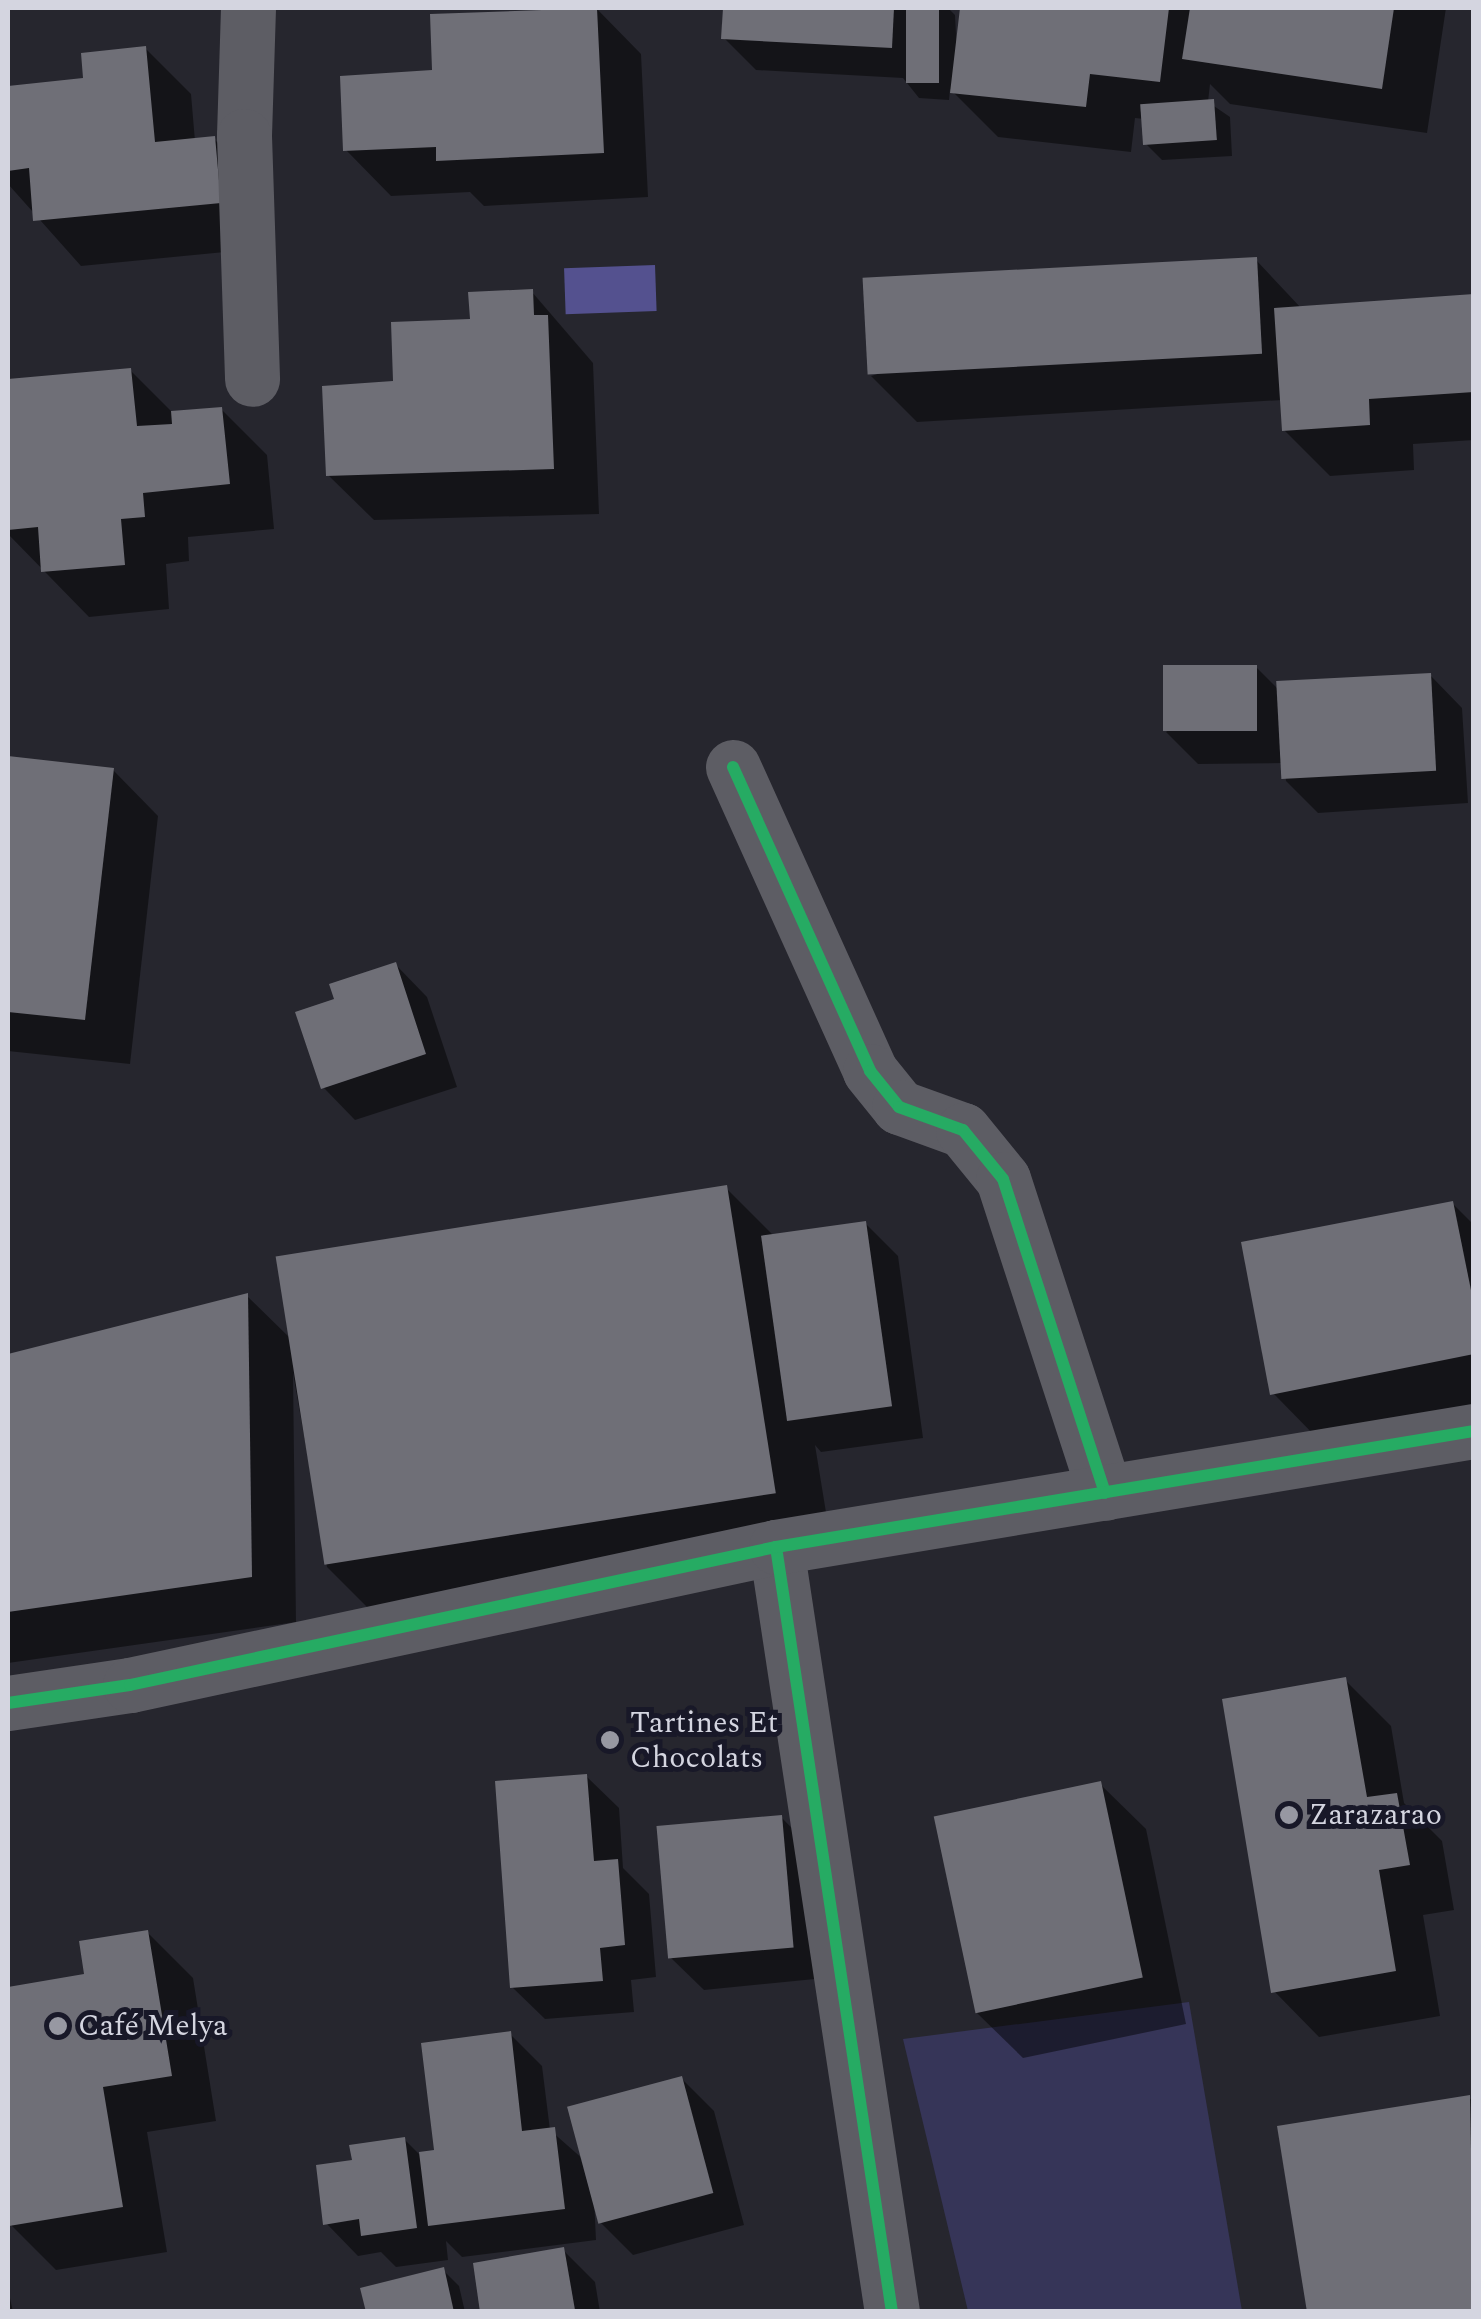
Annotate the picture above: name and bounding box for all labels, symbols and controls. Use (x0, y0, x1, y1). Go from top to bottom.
place label: Tartines Et Chocolats (630, 1705, 778, 1776)
marker: Tartines Et Chocolats (599, 1729, 621, 1751)
place label: Zarazarao (1309, 1797, 1442, 1833)
marker: Zarazarao (1278, 1804, 1300, 1826)
place label: Café Melya (78, 2008, 228, 2044)
marker: Café Melya (47, 2015, 69, 2037)

